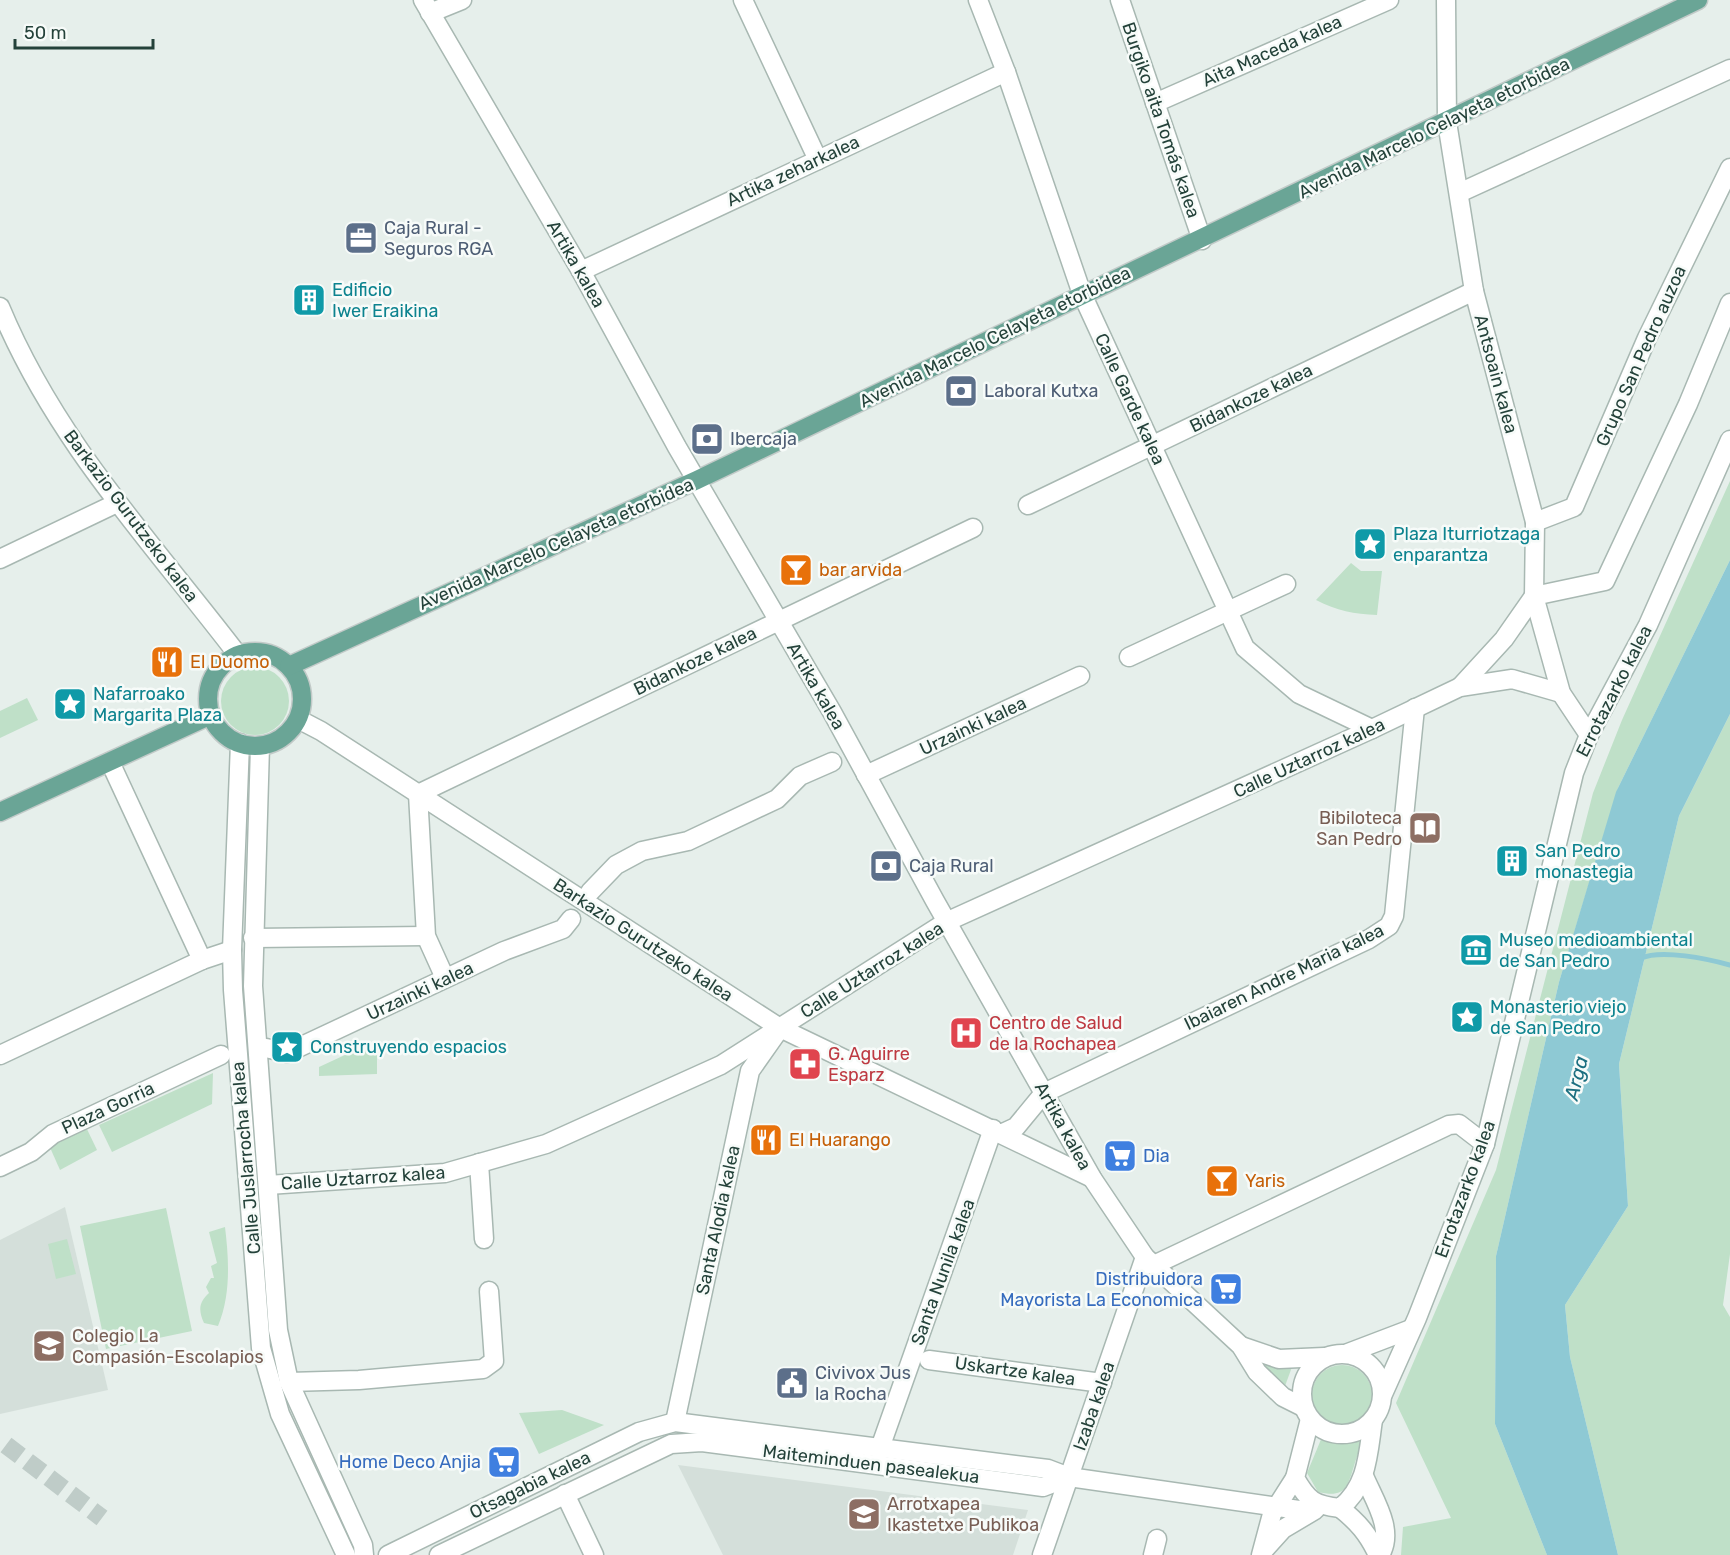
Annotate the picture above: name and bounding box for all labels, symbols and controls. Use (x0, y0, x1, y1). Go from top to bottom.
street label: Aita Maceda kalea (1199, 10, 1345, 92)
scale bar (15, 12, 153, 50)
street label: Burgiko aita Tomás kalea (1117, 19, 1205, 221)
text: 50 m (24, 22, 67, 44)
street label: Avenida Marcelo Celayeta etorbidea (1295, 53, 1573, 203)
street label: Artika zeharkalea (723, 131, 863, 211)
street label: Artika kalea (542, 216, 610, 312)
place label: Caja Rural - Seguros RGA (384, 217, 493, 260)
office icon: Caja Rural - Seguros RGA (343, 220, 379, 256)
street label: Avenida Marcelo Celayeta etorbidea (856, 262, 1134, 412)
street label: Grupo San Pedro auzoa (1591, 262, 1691, 450)
place label: Edificio Iwer Eraikina (332, 279, 438, 322)
building icon: Edificio Iwer Eraikina (291, 282, 327, 318)
street label: Antsoain kalea (1470, 312, 1522, 436)
street label: Calle Garde kalea (1090, 330, 1170, 468)
street label: Bidankoze kalea (1186, 359, 1316, 437)
bank icon: Laboral Kutxa (943, 373, 979, 409)
place label: Laboral Kutxa (984, 380, 1098, 402)
bank icon: Ibercaja (689, 421, 725, 457)
street label: Barkazio Gurutzeko kalea (59, 425, 203, 607)
place label: Ibercaja (730, 428, 797, 450)
street label: Avenida Marcelo Celayeta etorbidea (415, 473, 697, 615)
place label: Plaza Iturriotzaga enparantza (1393, 523, 1540, 566)
place icon: Plaza Iturriotzaga enparantza (1352, 526, 1388, 562)
bar icon: bar arvida (778, 552, 814, 588)
place label: bar arvida (819, 559, 902, 581)
street label: Bidankoze kalea (630, 622, 760, 700)
street label: Errotazarko kalea (1571, 622, 1657, 760)
street label: Artika kalea (782, 638, 850, 734)
restaurant icon: El Duomo (149, 644, 185, 680)
place label: El Duomo (190, 651, 270, 673)
place label: Nafarroako Margarita Plaza (93, 683, 222, 726)
place icon: Nafarroako Margarita Plaza (52, 686, 88, 722)
street label: Urzainki kalea (916, 692, 1030, 760)
street label: Calle Uztarroz kalea (1230, 713, 1388, 803)
place label: Bibiloteca San Pedro (1316, 807, 1402, 850)
library icon: Bibiloteca San Pedro (1407, 810, 1443, 846)
place label: San Pedro monastegia (1535, 840, 1634, 883)
building icon: San Pedro monastegia (1494, 843, 1530, 879)
bank icon: Caja Rural (868, 848, 904, 884)
place label: Caja Rural (909, 855, 994, 877)
street label: Barkazio Gurutzeko kalea (549, 874, 737, 1006)
street label: Calle Uztarroz kalea (796, 917, 948, 1023)
street label: Ibaiaren Andre Maria kalea (1181, 919, 1387, 1035)
place label: Museo medioambiental de San Pedro (1499, 929, 1693, 972)
museum icon: Museo medioambiental de San Pedro (1458, 932, 1494, 968)
street label: Urzainki kalea (363, 957, 477, 1025)
place label: Monasterio viejo de San Pedro (1490, 996, 1627, 1039)
place icon: Monasterio viejo de San Pedro (1449, 999, 1485, 1035)
place label: Centro de Salud de la Rochapea (989, 1012, 1123, 1055)
hospital icon: Centro de Salud de la Rochapea (948, 1015, 984, 1051)
place icon: Construyendo espacios (269, 1029, 305, 1065)
place label: Construyendo espacios (310, 1036, 507, 1058)
place label: G. Aguirre Esparz (828, 1043, 910, 1086)
pharmacy icon: G. Aguirre Esparz (787, 1046, 823, 1082)
water label: Arga (1559, 1053, 1593, 1103)
street label: Calle Juslarrocha kalea (227, 1061, 265, 1255)
street label: Plaza Gorria (58, 1077, 158, 1139)
street label: Artika kalea (1030, 1078, 1096, 1174)
street label: Errotazarko kalea (1430, 1117, 1500, 1261)
restaurant icon: El Huarango (748, 1122, 784, 1158)
place label: El Huarango (789, 1129, 891, 1151)
supermarket icon: Dia (1102, 1138, 1138, 1174)
street label: Santa Alodia kalea (691, 1143, 745, 1297)
place label: Dia (1143, 1145, 1170, 1167)
street label: Calle Uztarroz kalea (280, 1161, 446, 1195)
bar icon: Yaris (1204, 1163, 1240, 1199)
place label: Yaris (1245, 1170, 1285, 1192)
street label: Santa Nunila kalea (906, 1196, 980, 1348)
place label: Distribuidora Mayorista La Economica (1000, 1268, 1203, 1311)
supermarket icon: Distribuidora Mayorista La Economica (1208, 1271, 1244, 1307)
place label: Colegio La Compasión-Escolapios (72, 1325, 264, 1368)
school or university icon: Colegio La Compasión-Escolapios (31, 1328, 67, 1364)
street label: Uskartze kalea (953, 1352, 1077, 1390)
street label: Izaba kalea (1069, 1359, 1119, 1453)
place label: Civivox Jus la Rocha (815, 1362, 911, 1405)
public building icon: Civivox Jus la Rocha (774, 1365, 810, 1401)
street label: Maiteminduen pasealekua (761, 1440, 981, 1488)
supermarket icon: Home Deco Anjia (486, 1444, 522, 1480)
street label: Otsagabia kalea (466, 1446, 594, 1524)
place label: Home Deco Anjia (339, 1451, 481, 1473)
place label: Arrotxapea Ikastetxe Publikoa (887, 1493, 1039, 1536)
school or university icon: Arrotxapea Ikastetxe Publikoa (846, 1496, 882, 1532)

